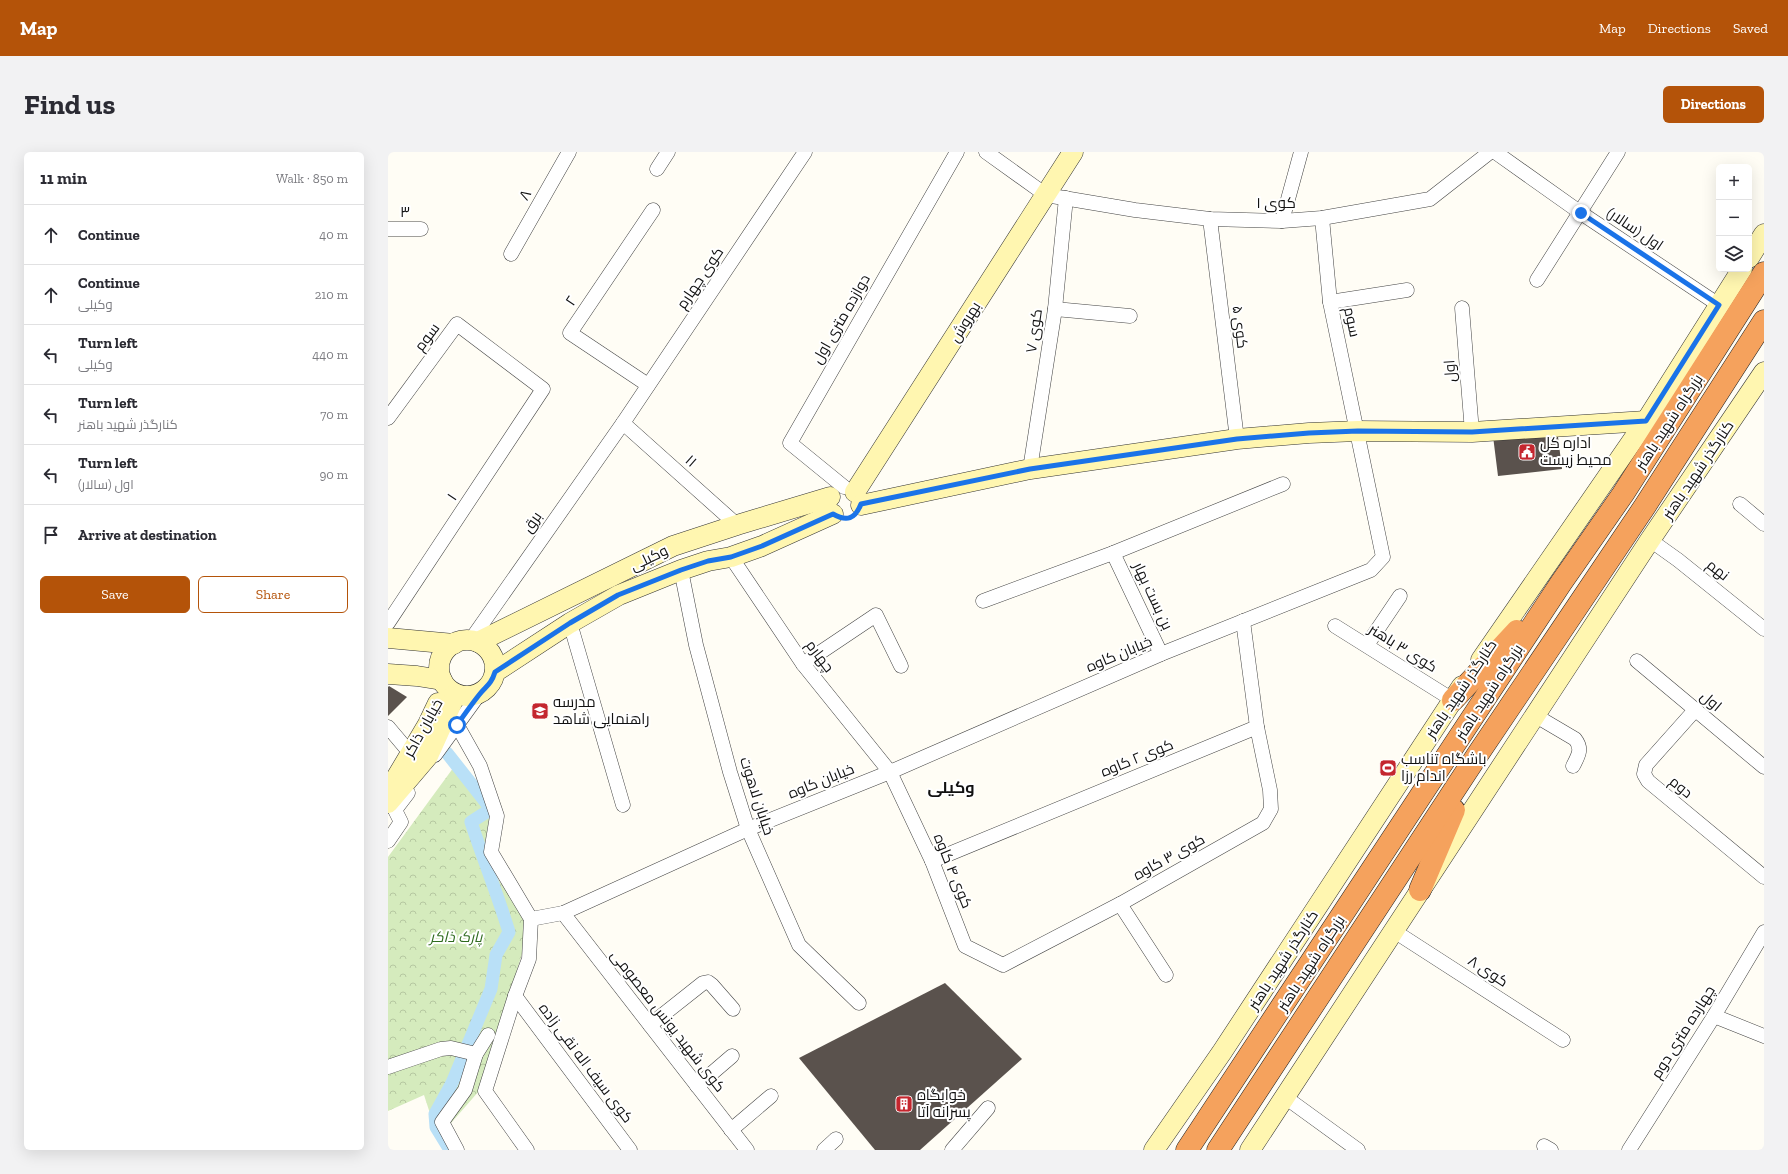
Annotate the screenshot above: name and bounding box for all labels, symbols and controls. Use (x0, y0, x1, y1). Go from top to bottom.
text: Map (20, 17, 57, 40)
text: Map (1599, 20, 1626, 37)
text: Directions (1648, 20, 1711, 37)
text: Saved (1733, 20, 1768, 37)
button: Directions (1663, 86, 1764, 123)
text: Find us (24, 88, 115, 121)
map controls (1716, 164, 1752, 272)
button: + (1716, 164, 1752, 200)
text: 11 min (40, 168, 87, 188)
text: Walk · 850 m (276, 171, 348, 186)
street label: ۸ (515, 186, 535, 204)
street label: کوی ۱ (1256, 194, 1296, 213)
button: − (1716, 200, 1752, 236)
street label: ۳ (400, 203, 410, 221)
route end (1572, 204, 1590, 222)
street label: اول (سالار) (1603, 204, 1667, 254)
icon: ahead (40, 224, 62, 246)
text: Continue (78, 226, 140, 244)
text: 40 m (319, 227, 348, 242)
button: layers (1716, 236, 1752, 272)
street label: کوی چهارم (673, 244, 728, 313)
street label: دوازده متری اول (808, 271, 875, 367)
text: Continue (78, 274, 140, 292)
icon: ahead (40, 284, 62, 306)
text: 210 m (315, 287, 348, 302)
street label: ۲ (561, 293, 581, 309)
text: وکیلی (78, 297, 113, 312)
street label: بهروش (946, 298, 985, 346)
street label: کوی ۵ (1227, 305, 1252, 350)
street label: سوم (1339, 305, 1364, 339)
street label: کوی ۷ (1022, 308, 1047, 354)
street label: سوم (411, 319, 444, 355)
text: Turn left (78, 334, 138, 352)
icon: left (40, 344, 62, 366)
text: 440 m (312, 347, 348, 362)
text: وکیلی (78, 357, 113, 372)
street label: اول (1440, 359, 1460, 383)
street label: بزرگراه شهید باهنر (1631, 371, 1708, 475)
text: Turn left (78, 394, 138, 412)
icon: left (40, 404, 62, 426)
text: 70 m (320, 407, 348, 422)
text: کنارگذر شهید باهنر (78, 417, 178, 432)
street label: کنارگذر شهید باهنر (1658, 417, 1738, 524)
place label: اداره کل محیط زیست (1540, 434, 1612, 469)
public building icon: اداره کل محیط زیست (1517, 442, 1537, 462)
street label: ۱۱ (682, 451, 700, 471)
text: Turn left (78, 454, 138, 472)
icon: left (40, 464, 62, 486)
text: 90 m (319, 467, 348, 482)
text: اول (سالار) (78, 477, 134, 492)
street label: ۱ (443, 490, 461, 504)
street label: برق (518, 508, 546, 537)
icon: arrive (40, 524, 62, 546)
text: Arrive at destination (78, 526, 217, 544)
street label: وکیلی (627, 541, 671, 576)
street label: نهم (1702, 556, 1733, 585)
street label: بن بست بهار (1128, 558, 1177, 633)
button: Save (40, 576, 190, 613)
button: Share (198, 576, 348, 613)
street label: کوی ۳ باهنر (1364, 619, 1441, 677)
street label: خیابان کاوه (1083, 632, 1155, 677)
street label: چهارم (801, 636, 838, 676)
street label: کنارگذر شهید باهنر (1421, 636, 1501, 743)
street label: بزرگراه شهید باهنر (1451, 641, 1528, 745)
street label: اول (1697, 687, 1725, 715)
place label: مدرسه راهنمایی شاهد (553, 693, 649, 729)
street label: خیابان ذاکر (399, 696, 447, 762)
school or university icon: مدرسه راهنمایی شاهد (530, 701, 550, 721)
route start (448, 716, 466, 734)
street label: کوی ۲ کاوه (1098, 735, 1176, 782)
place label: باشگاه تناسب اندام رزا (1401, 750, 1487, 786)
street label: خیابان لاهوت (735, 755, 778, 838)
sports icon: باشگاه تناسب اندام رزا (1378, 758, 1398, 778)
street label: خیابان کاوه (785, 760, 857, 803)
street label: دوم (1665, 772, 1696, 803)
district label: وکیلی (927, 778, 975, 797)
street label: کوی ۳ کاوه (1130, 830, 1208, 885)
street label: کوی ۴ کاوه (929, 831, 976, 911)
street label: کنارگذر شهید باهنر (1244, 907, 1323, 1015)
street label: بزرگراه شهید باهنر (1273, 912, 1350, 1016)
park label: پارک ذاکر (428, 928, 483, 947)
street label: کوی شهید یونس معصومی (606, 946, 729, 1096)
street label: کوی ۸ (1464, 951, 1511, 991)
street label: چهارده متری دوم (1647, 982, 1720, 1082)
street label: کوی سیف اله نقی زاده (534, 1000, 637, 1127)
place label: خوابگاه پسرانه آتا (917, 1086, 971, 1122)
building icon: خوابگاه پسرانه آتا (894, 1094, 914, 1114)

